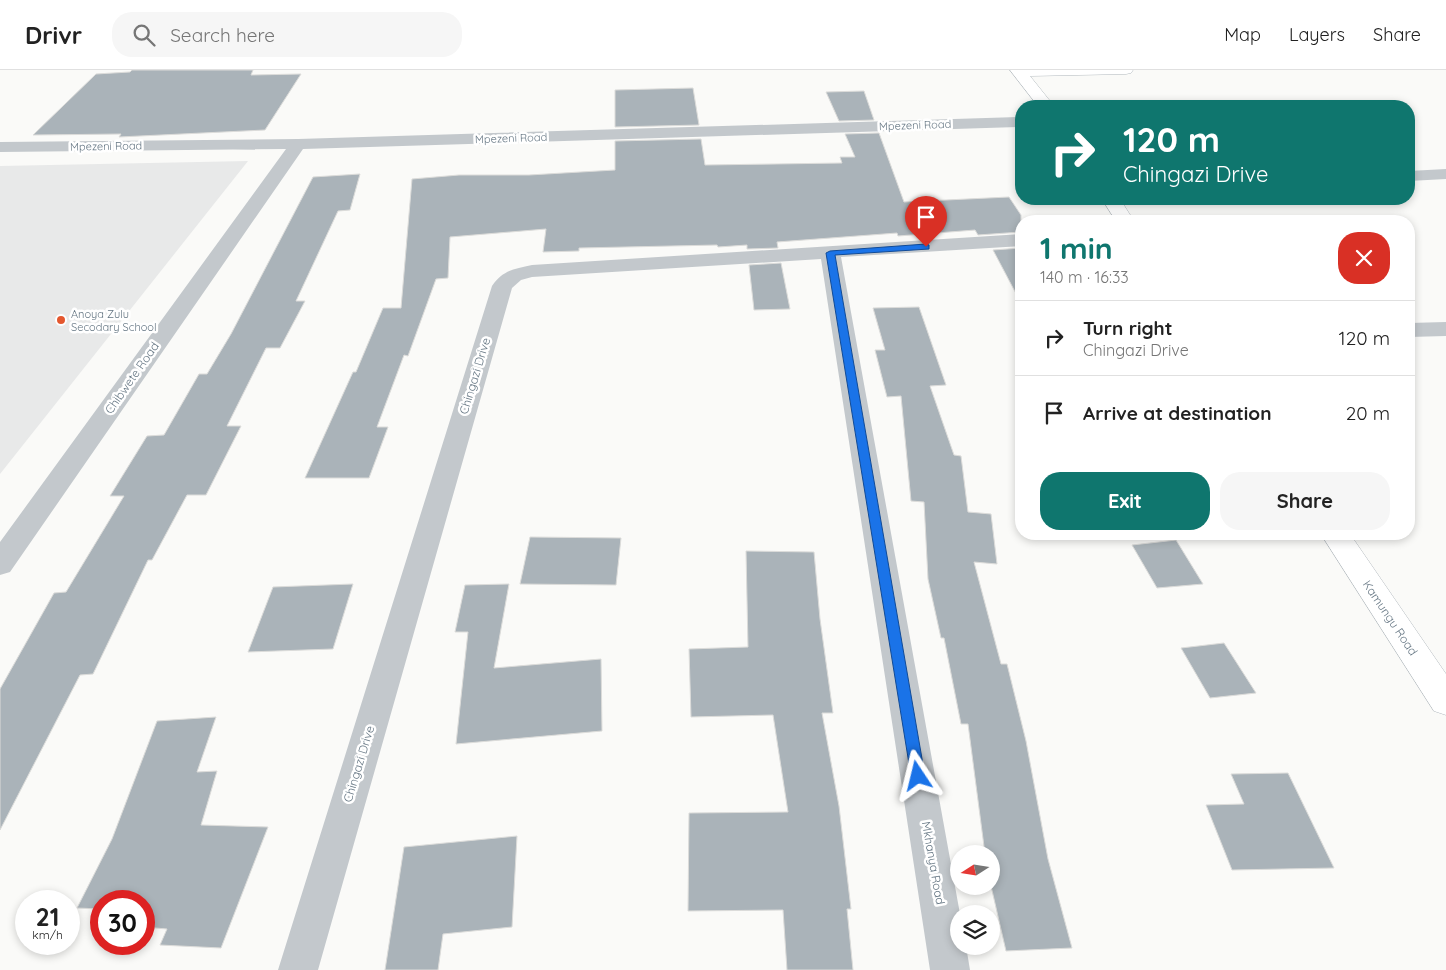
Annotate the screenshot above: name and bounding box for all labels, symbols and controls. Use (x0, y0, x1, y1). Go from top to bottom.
search box (112, 12, 462, 57)
text: Drivr (25, 20, 82, 50)
icon: search (130, 21, 158, 49)
text: Search here (170, 23, 275, 47)
text: Map (1224, 23, 1261, 46)
text: Layers (1289, 23, 1345, 46)
text: Share (1373, 23, 1421, 46)
street label: Mpezeni Road (879, 117, 951, 133)
text: 120 m (1123, 117, 1220, 161)
icon: right (1040, 120, 1105, 185)
street label: Mpezeni Road (475, 130, 547, 146)
street label: Mpezeni Road (70, 138, 142, 154)
text: Chingazi Drive (1123, 160, 1268, 188)
pin (905, 196, 947, 247)
icon: arrive (912, 203, 940, 231)
text: 1 min (1040, 229, 1113, 267)
button: close (1338, 232, 1390, 284)
text: 140 m · 16:33 (1040, 267, 1129, 287)
place label: Anoya Zulu Secodary School (71, 307, 157, 334)
marker: Anoya Zulu Secodary School (55, 314, 67, 326)
text: Turn right (1083, 316, 1172, 340)
icon: right (1040, 324, 1068, 352)
text: 120 m (1339, 326, 1390, 350)
street label: Chingazi Drive (456, 336, 493, 416)
street label: Chibwete Road (101, 339, 162, 416)
text: Chingazi Drive (1083, 340, 1189, 360)
icon: arrive (1040, 399, 1068, 427)
text: Arrive at destination (1083, 401, 1272, 425)
text: 20 m (1346, 401, 1390, 425)
button: Exit (1040, 472, 1210, 530)
button: Share (1220, 472, 1390, 530)
street label: Kamungu Road (1360, 577, 1421, 658)
street label: Chingazi Drive (340, 724, 377, 804)
position arrow (891, 749, 943, 801)
street label: Mkhanya Road (919, 820, 948, 906)
north arrow (950, 845, 1000, 895)
map controls (950, 845, 1000, 955)
speed limit sign: 30 (90, 890, 155, 955)
text: 21 (36, 901, 59, 932)
button: layers (950, 905, 1000, 955)
text: km/h (32, 927, 63, 942)

